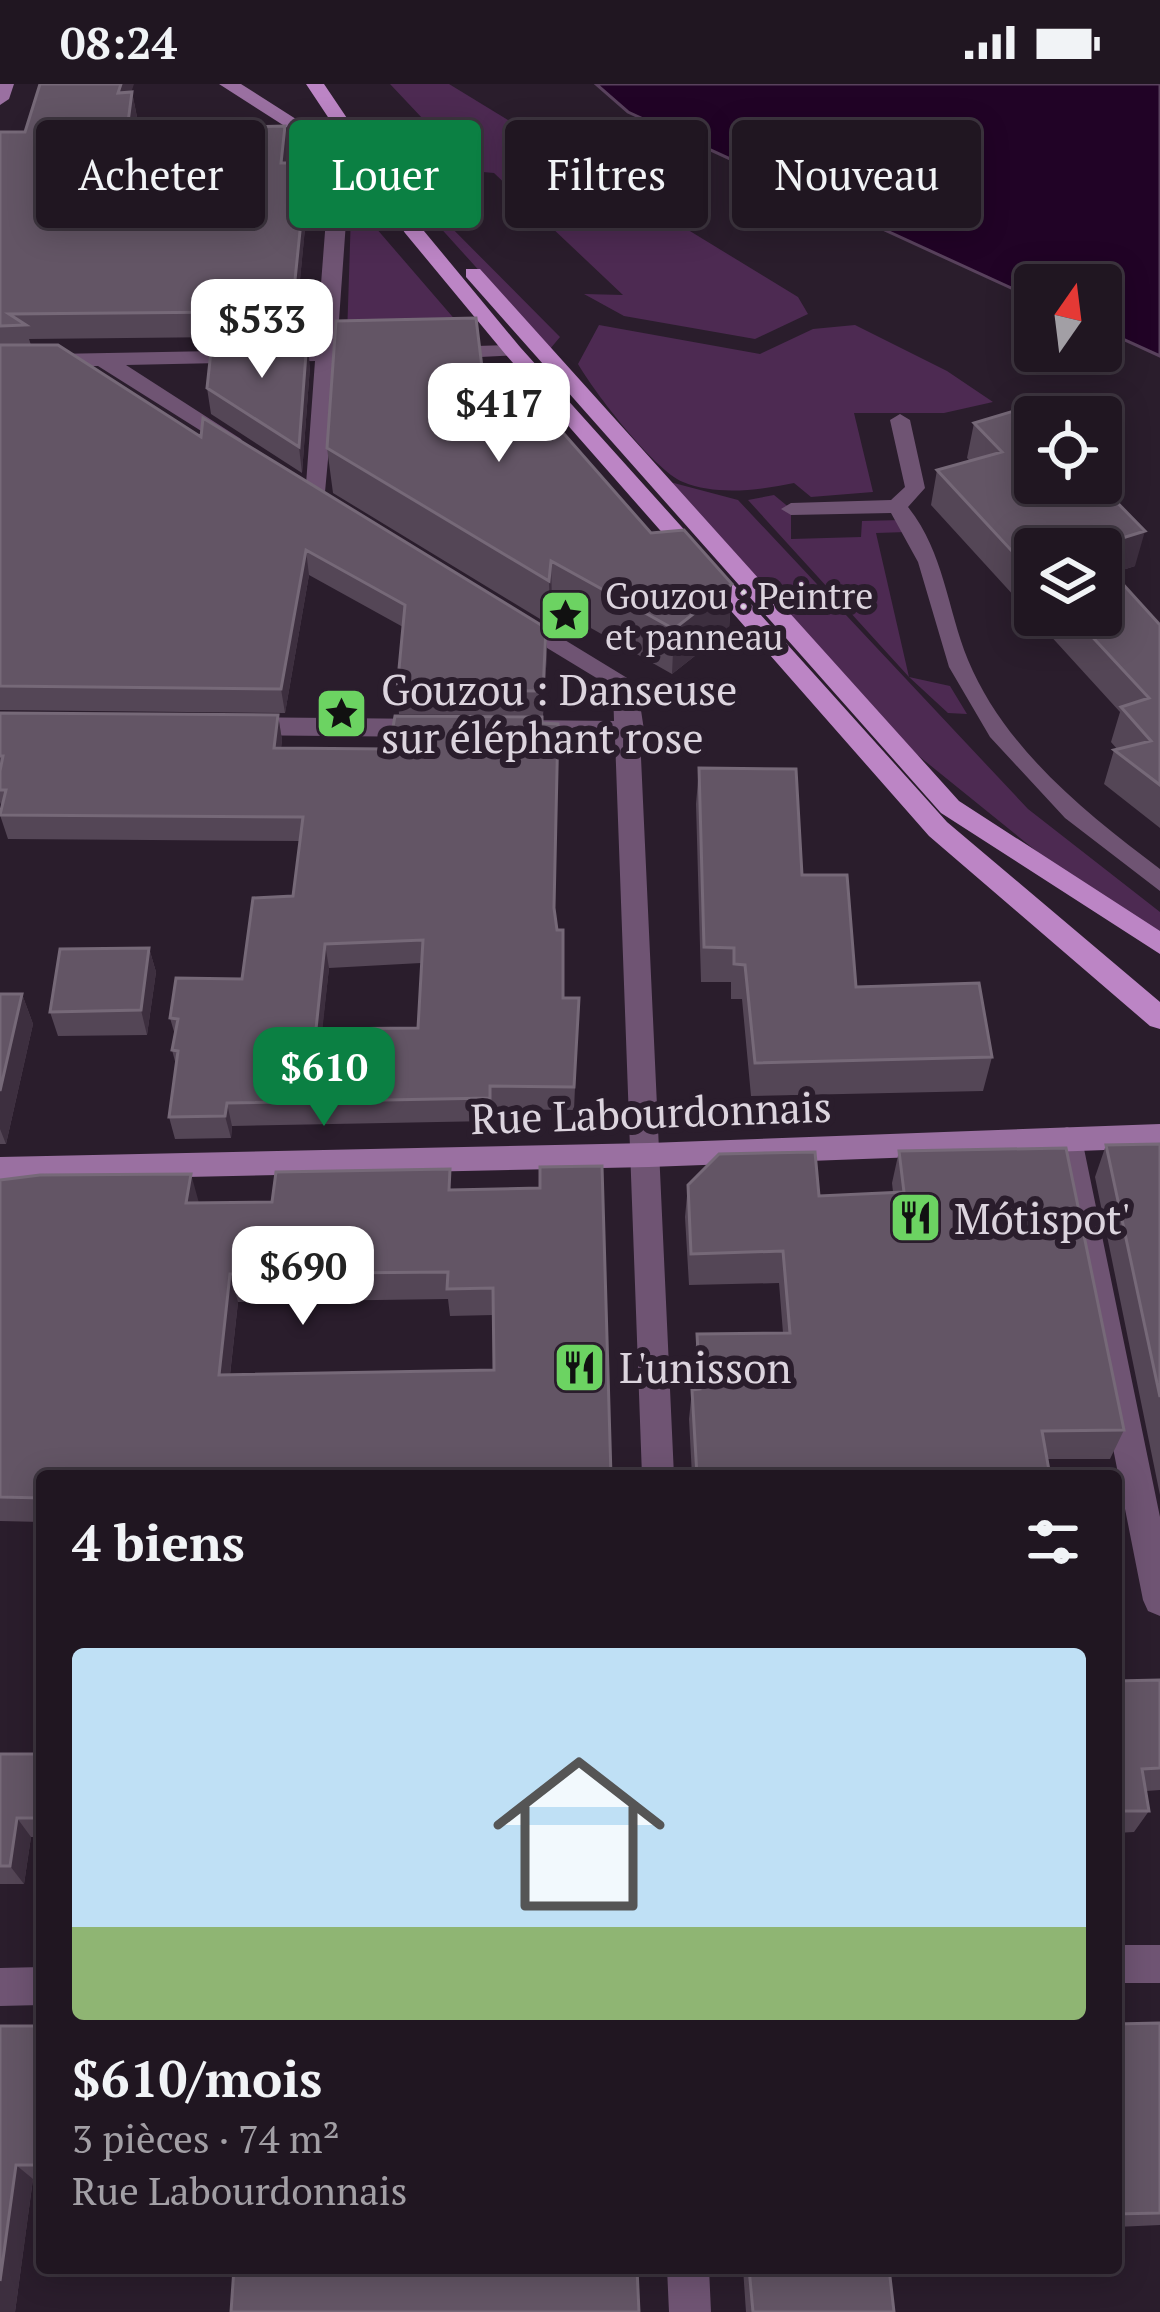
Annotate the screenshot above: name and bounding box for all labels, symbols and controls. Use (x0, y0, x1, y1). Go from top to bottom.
text: 08:24 (60, 12, 177, 72)
chip: Acheter (36, 120, 265, 228)
chip: Louer (289, 120, 481, 228)
chip: Filtres (505, 120, 708, 228)
chip: Nouveau (732, 120, 981, 228)
north arrow (1014, 264, 1122, 372)
map controls (1014, 264, 1122, 636)
pin: $533 (191, 279, 333, 381)
text: $533 (218, 292, 306, 344)
pin: $417 (428, 363, 570, 465)
text: $417 (455, 376, 543, 428)
button: locate (1014, 396, 1122, 504)
button: layers (1014, 528, 1122, 636)
place label: Gouzou : Peintre et panneau (605, 572, 873, 660)
place icon: Gouzou : Peintre et panneau (538, 588, 594, 644)
place label: Gouzou : Danseuse sur éléphant rose (381, 661, 737, 765)
place icon: Gouzou : Danseuse sur éléphant rose (314, 685, 370, 741)
pin: $610 (253, 1027, 395, 1129)
text: $610 (280, 1040, 368, 1092)
street label: Rue Labourdonnais (469, 1078, 833, 1146)
restaurant icon: Mótispot' (887, 1190, 943, 1246)
place label: Mótispot' (954, 1190, 1130, 1246)
pin: $690 (232, 1226, 374, 1328)
text: $690 (259, 1239, 347, 1291)
restaurant icon: L'unisson (552, 1339, 608, 1395)
place label: L'unisson (619, 1339, 791, 1395)
text: 4 biens (72, 1508, 245, 1576)
icon: filters (1020, 1509, 1086, 1575)
icon: home (471, 1726, 687, 1942)
text: $610/mois (72, 2044, 322, 2112)
text: 3 pièces · 74 m² (72, 2112, 340, 2164)
text: Rue Labourdonnais (72, 2164, 407, 2216)

